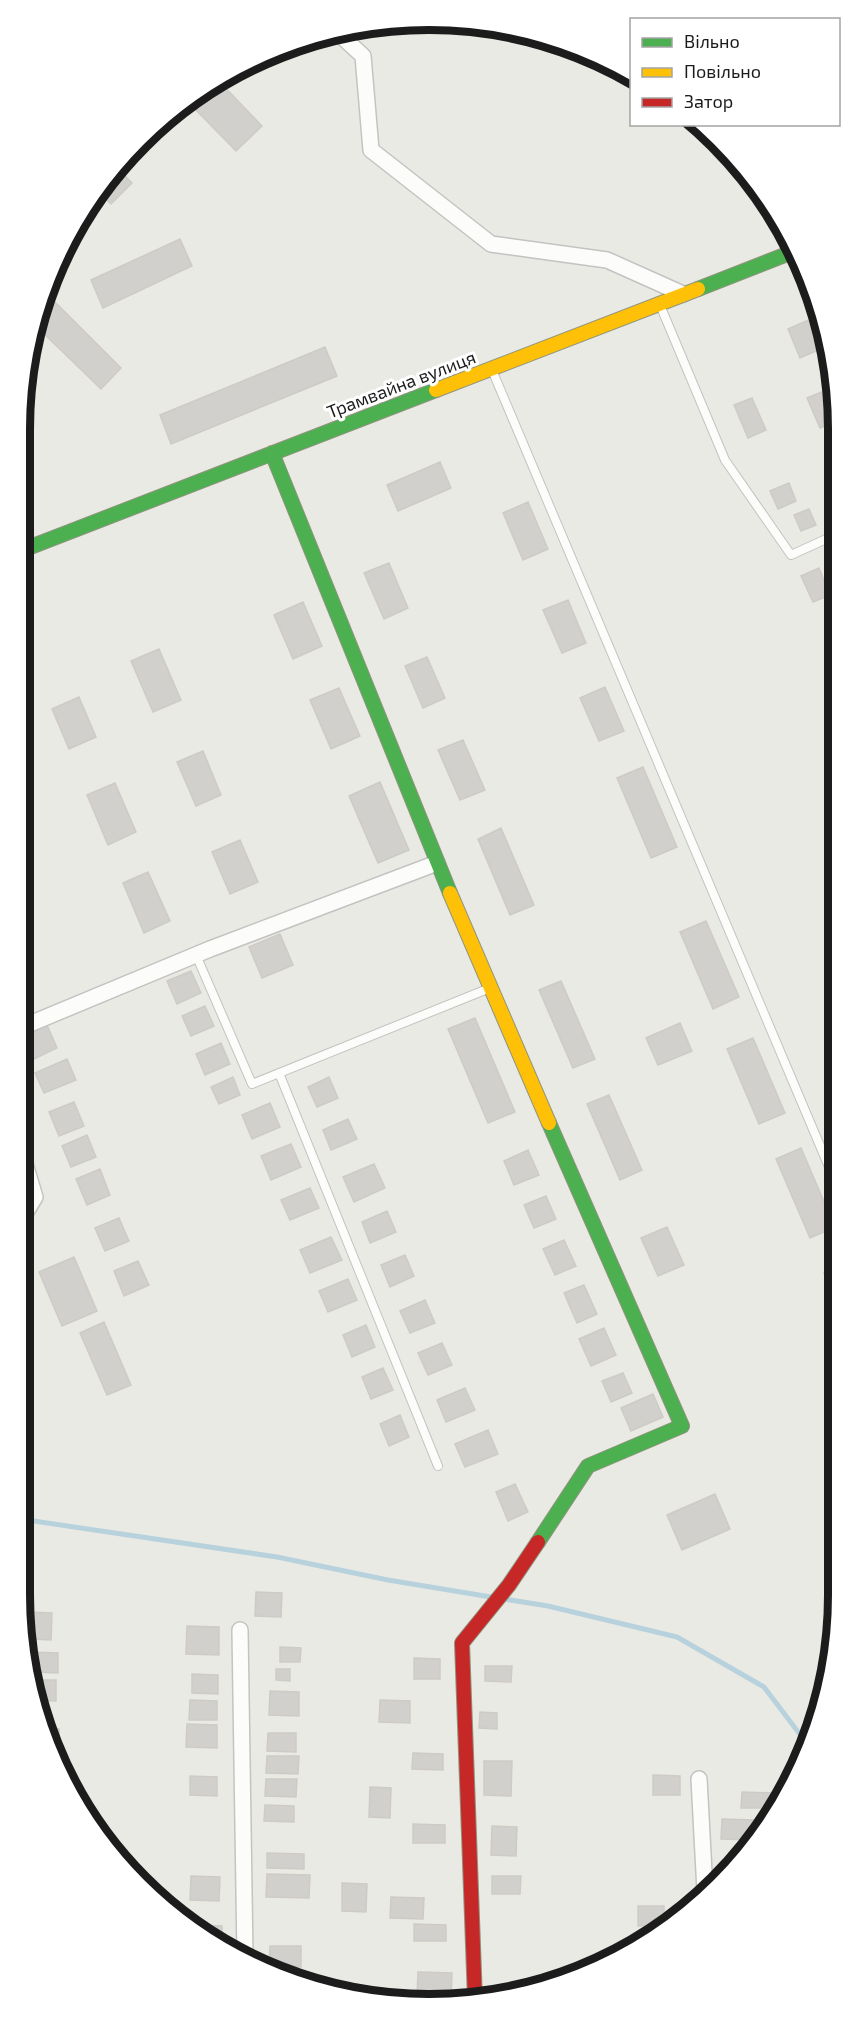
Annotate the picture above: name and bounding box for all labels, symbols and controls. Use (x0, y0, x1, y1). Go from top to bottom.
legend (630, 18, 840, 126)
text: Вільно (684, 30, 740, 52)
text: Повільно (684, 60, 761, 82)
text: Затор (684, 90, 733, 112)
street label: Трамвайна вулиця (323, 345, 479, 423)

